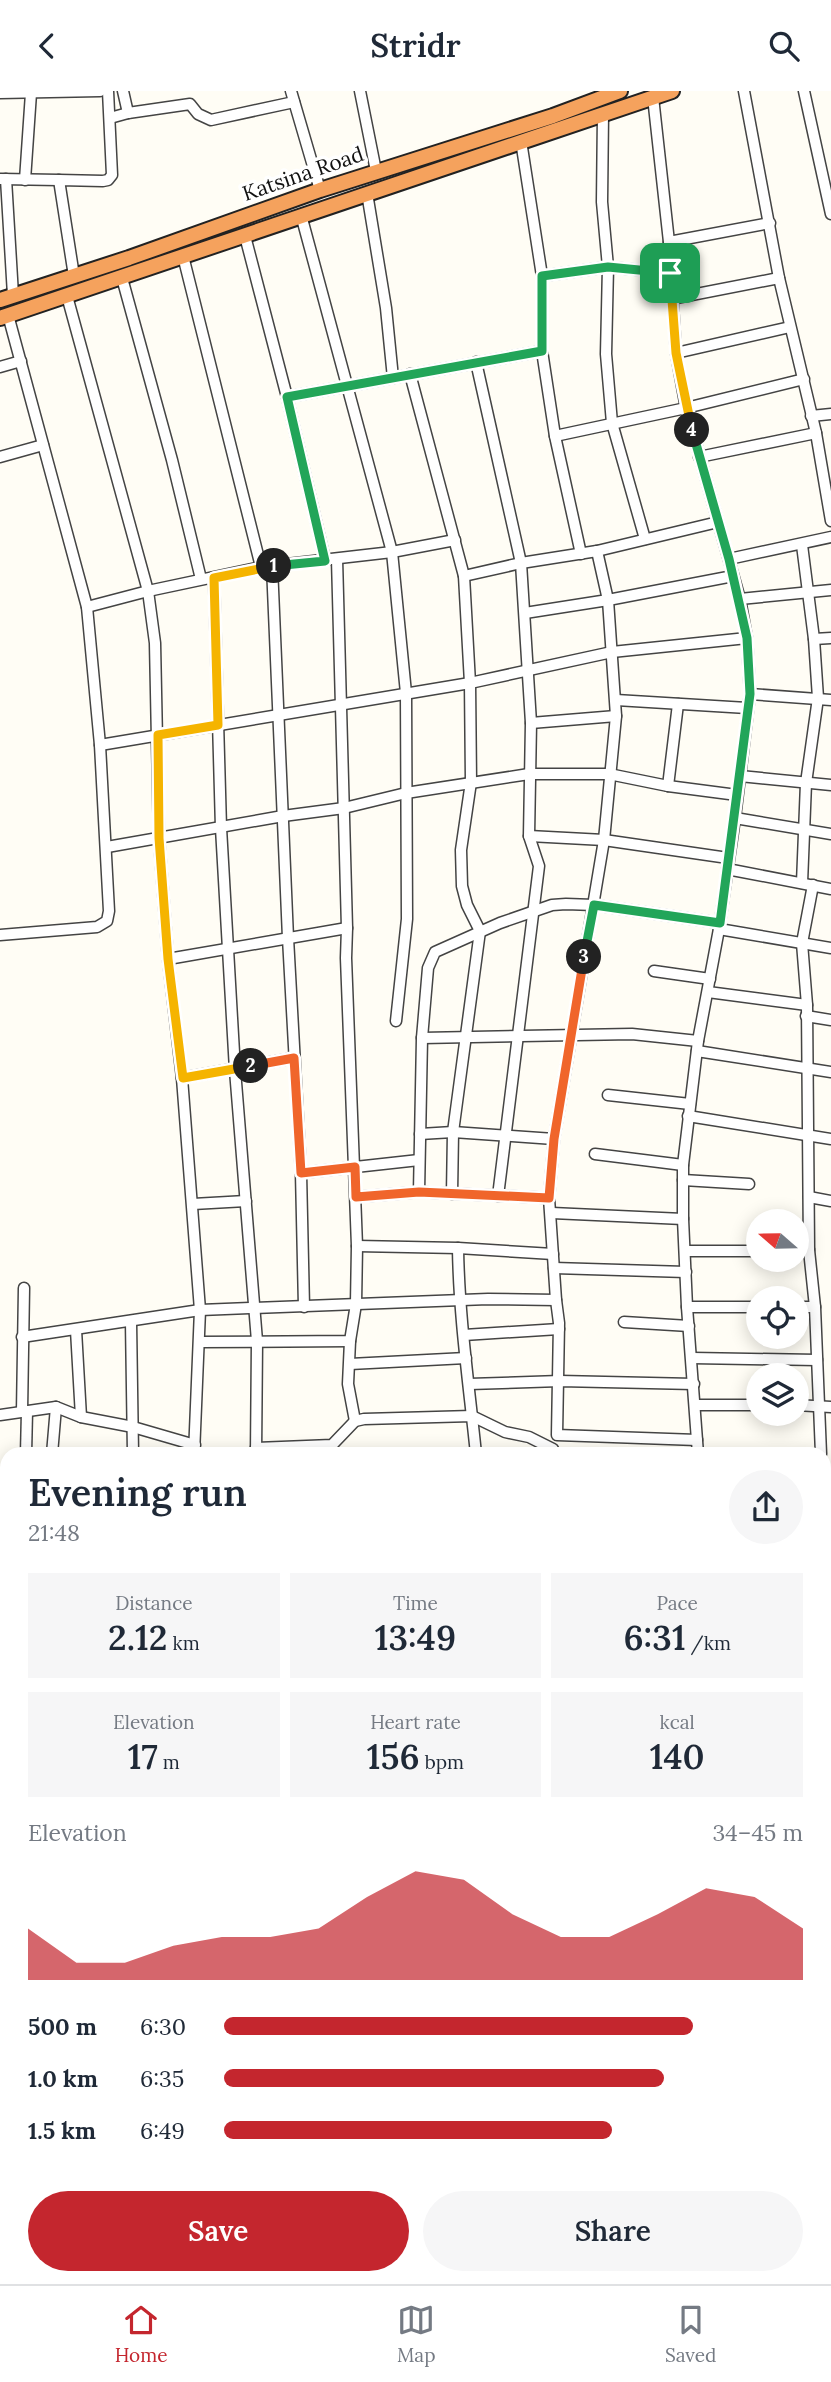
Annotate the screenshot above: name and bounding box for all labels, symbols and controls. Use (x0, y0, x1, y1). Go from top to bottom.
text: Stridr (370, 25, 461, 66)
icon: back (28, 27, 66, 65)
icon: search (765, 27, 803, 65)
street label: Katsina Road (239, 140, 367, 207)
pin (640, 243, 700, 303)
icon: arrive (651, 254, 689, 292)
pin: 4 (674, 413, 710, 447)
text: 4 (686, 417, 697, 441)
pin: 1 (256, 549, 292, 583)
text: 1 (270, 553, 277, 577)
pin: 3 (566, 939, 602, 975)
text: 3 (578, 944, 589, 968)
pin: 2 (233, 1049, 268, 1083)
text: 2 (245, 1053, 256, 1077)
north arrow (746, 1209, 808, 1272)
map controls (746, 1209, 809, 1426)
button: locate (746, 1286, 809, 1349)
button: layers (746, 1363, 809, 1426)
text: Evening run (28, 1468, 247, 1516)
button: share (729, 1470, 803, 1544)
text: 21:48 (28, 1518, 80, 1547)
text: Distance (115, 1591, 192, 1615)
text: Time (393, 1591, 438, 1615)
text: Pace (656, 1591, 698, 1615)
text: 2.12 (108, 1615, 167, 1660)
text: 13:49 (375, 1615, 456, 1660)
text: 6:31 (623, 1615, 686, 1660)
text: km (167, 1631, 200, 1655)
text: /km (686, 1631, 731, 1655)
text: Elevation (113, 1710, 195, 1734)
text: Heart rate (370, 1710, 461, 1734)
text: kcal (660, 1710, 695, 1734)
text: 17 (128, 1734, 158, 1779)
text: 156 (367, 1734, 420, 1779)
text: 140 (650, 1734, 705, 1779)
text: m (158, 1750, 180, 1774)
text: bpm (420, 1750, 464, 1774)
text: Elevation (28, 1818, 127, 1847)
text: 34–45 m (713, 1818, 803, 1847)
text: 500 m (28, 2012, 97, 2041)
text: 6:30 (140, 2012, 186, 2041)
text: 1.0 km (28, 2064, 98, 2093)
text: 6:35 (140, 2064, 184, 2093)
text: 1.5 km (28, 2116, 96, 2145)
text: 6:49 (140, 2116, 185, 2145)
button: Save (28, 2191, 409, 2271)
button: Share (423, 2191, 803, 2271)
tab: Home (115, 2301, 168, 2367)
tab: Map (397, 2301, 435, 2367)
tab: Saved (665, 2301, 716, 2367)

